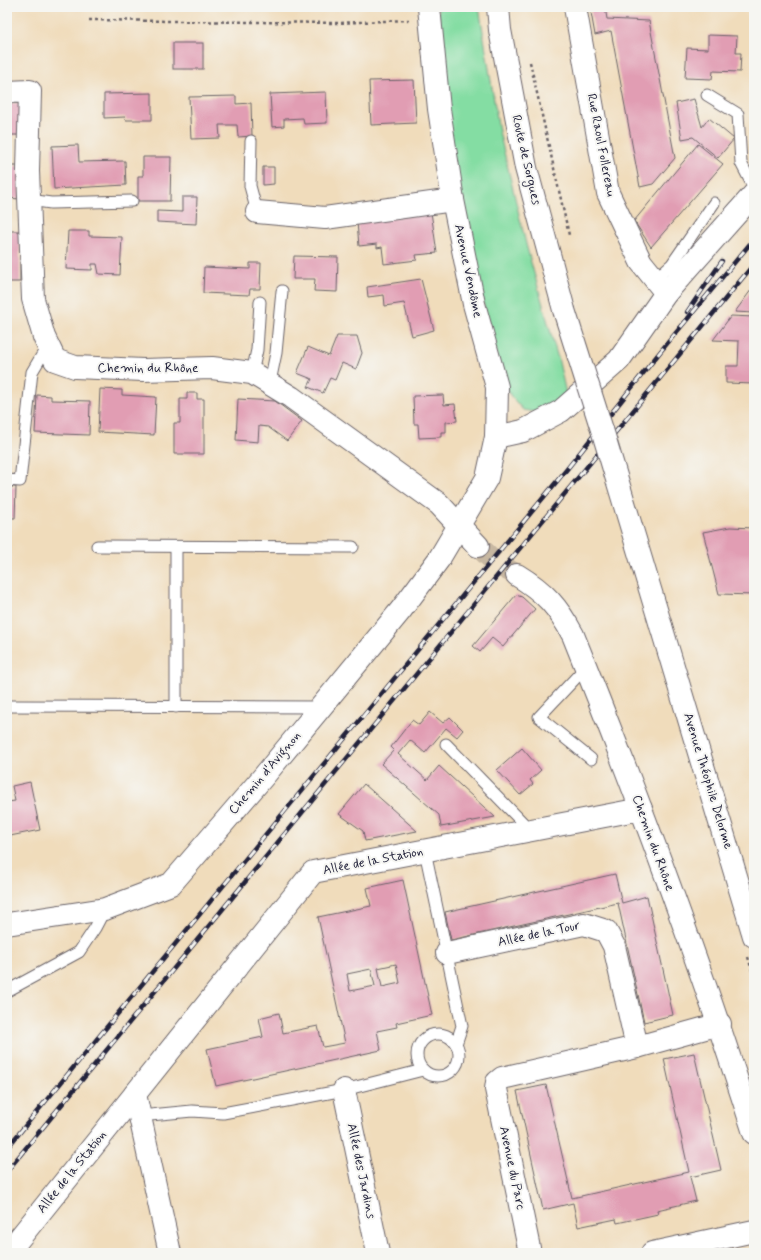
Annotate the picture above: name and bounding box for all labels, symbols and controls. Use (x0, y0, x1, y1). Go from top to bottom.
street label: Rue Raoul Follereau (583, 92, 619, 198)
street label: Route de Sorgues (506, 113, 545, 207)
street label: Avenue Vendôme (450, 223, 486, 319)
street label: Chemin du Rhône (98, 360, 198, 377)
street label: Avenue Théophile Delorme (679, 711, 737, 851)
street label: Chemin d'Avignon (225, 728, 306, 819)
street label: Chemin du Rhône (628, 793, 678, 893)
street label: Allée de la Station (321, 843, 425, 879)
street label: Allée de la Tour (496, 917, 582, 951)
street label: Allée des Jardins (343, 1122, 379, 1221)
street label: Avenue du Parc (495, 1125, 529, 1211)
street label: Allée de la Station (33, 1127, 111, 1217)

